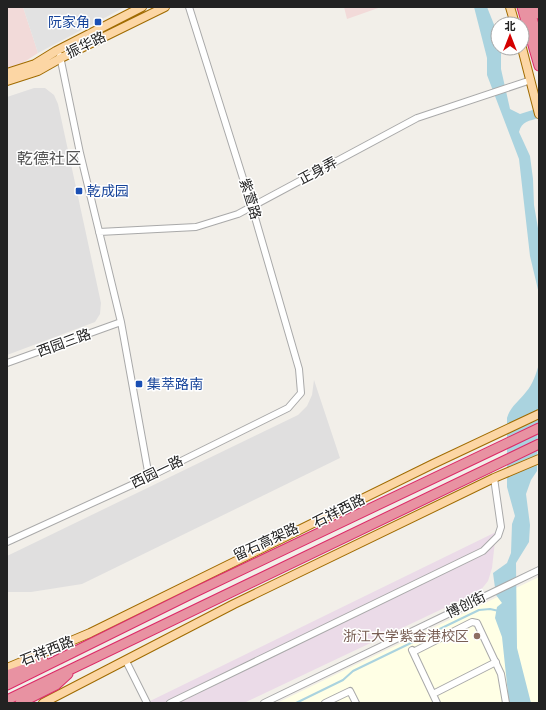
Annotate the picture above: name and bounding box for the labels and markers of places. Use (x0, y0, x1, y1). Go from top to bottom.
place label: 阮家角 (48, 14, 90, 31)
marker: 阮家角 (93, 17, 103, 27)
place label: 乾成园 (87, 183, 129, 200)
marker: 乾成园 (74, 186, 84, 196)
place label: 集萃路南 (147, 376, 203, 393)
marker: 集萃路南 (134, 379, 144, 389)
place label: 浙江大学紫金港校区 (343, 628, 469, 645)
marker: 浙江大学紫金港校区 (472, 631, 482, 641)

